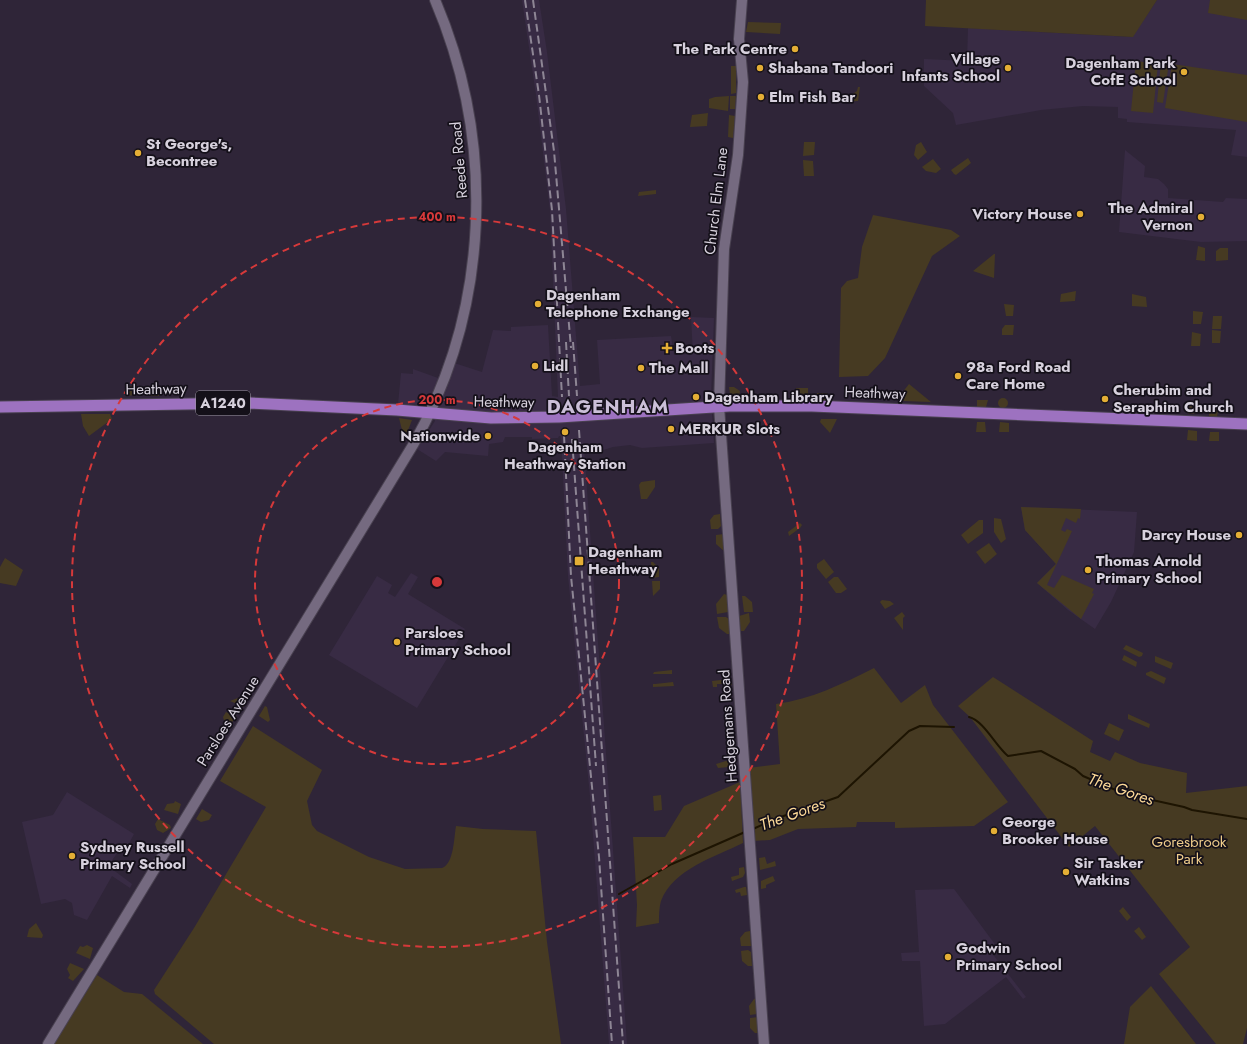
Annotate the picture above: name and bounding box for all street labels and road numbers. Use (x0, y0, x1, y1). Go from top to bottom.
street label: Reede Road (445, 121, 473, 199)
street label: Church Elm Lane (699, 146, 734, 256)
street label: Heathway (125, 377, 187, 401)
street label: Heathway (844, 381, 906, 405)
street label: Heathway (473, 390, 535, 414)
road number: A1240 (196, 391, 250, 415)
street label: Hedgemans Road (713, 669, 743, 783)
street label: Parsloes Avenue (191, 671, 265, 770)

